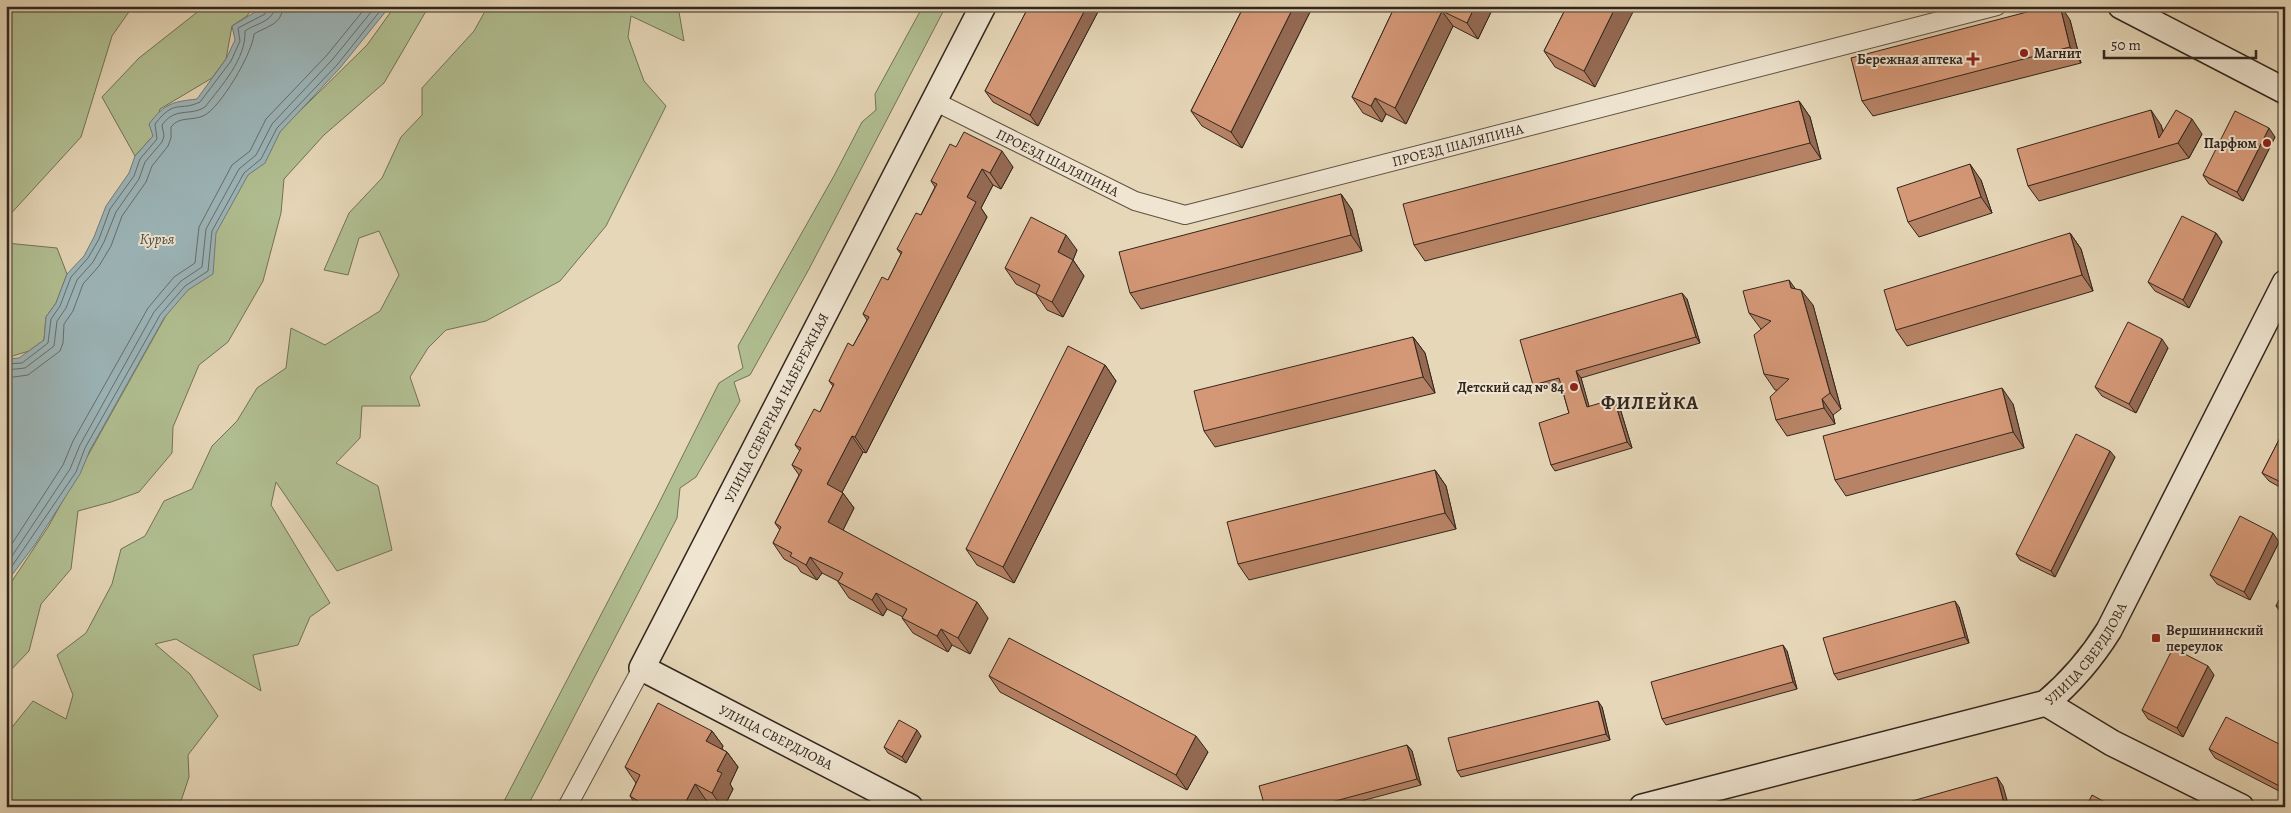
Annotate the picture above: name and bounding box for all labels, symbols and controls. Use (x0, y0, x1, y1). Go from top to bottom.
scale bar (2104, 28, 2256, 60)
text: 50 m (2111, 35, 2141, 55)
place label: Магнит (2034, 44, 2082, 63)
marker: Магнит (2018, 47, 2030, 59)
place label: Бережная аптека (1857, 50, 1963, 69)
marker: Бережная аптека (1967, 53, 1979, 65)
street label: ПРОЕЗД ШАЛЯПИНА (1390, 119, 1526, 171)
street label: ПРОЕЗД ШАЛЯПИНА (993, 124, 1123, 202)
place label: Парфюм (2204, 134, 2258, 153)
marker: Парфюм (2261, 137, 2273, 149)
water label: Курья (140, 229, 175, 249)
street label: УЛИЦА СЕВЕРНАЯ НАБЕРЕЖНАЯ (720, 310, 833, 506)
place label: Детский сад № 84 (1457, 378, 1564, 397)
marker: Детский сад № 84 (1568, 381, 1580, 393)
district label: ФИЛЕЙКА (1601, 390, 1699, 416)
street label: УЛИЦА СВЕРДЛОВА (2041, 599, 2132, 710)
place label: Вершининский переулок (2166, 621, 2264, 656)
marker: Вершининский переулок (2150, 632, 2162, 644)
street label: УЛИЦА СВЕРДЛОВА (716, 700, 837, 775)

